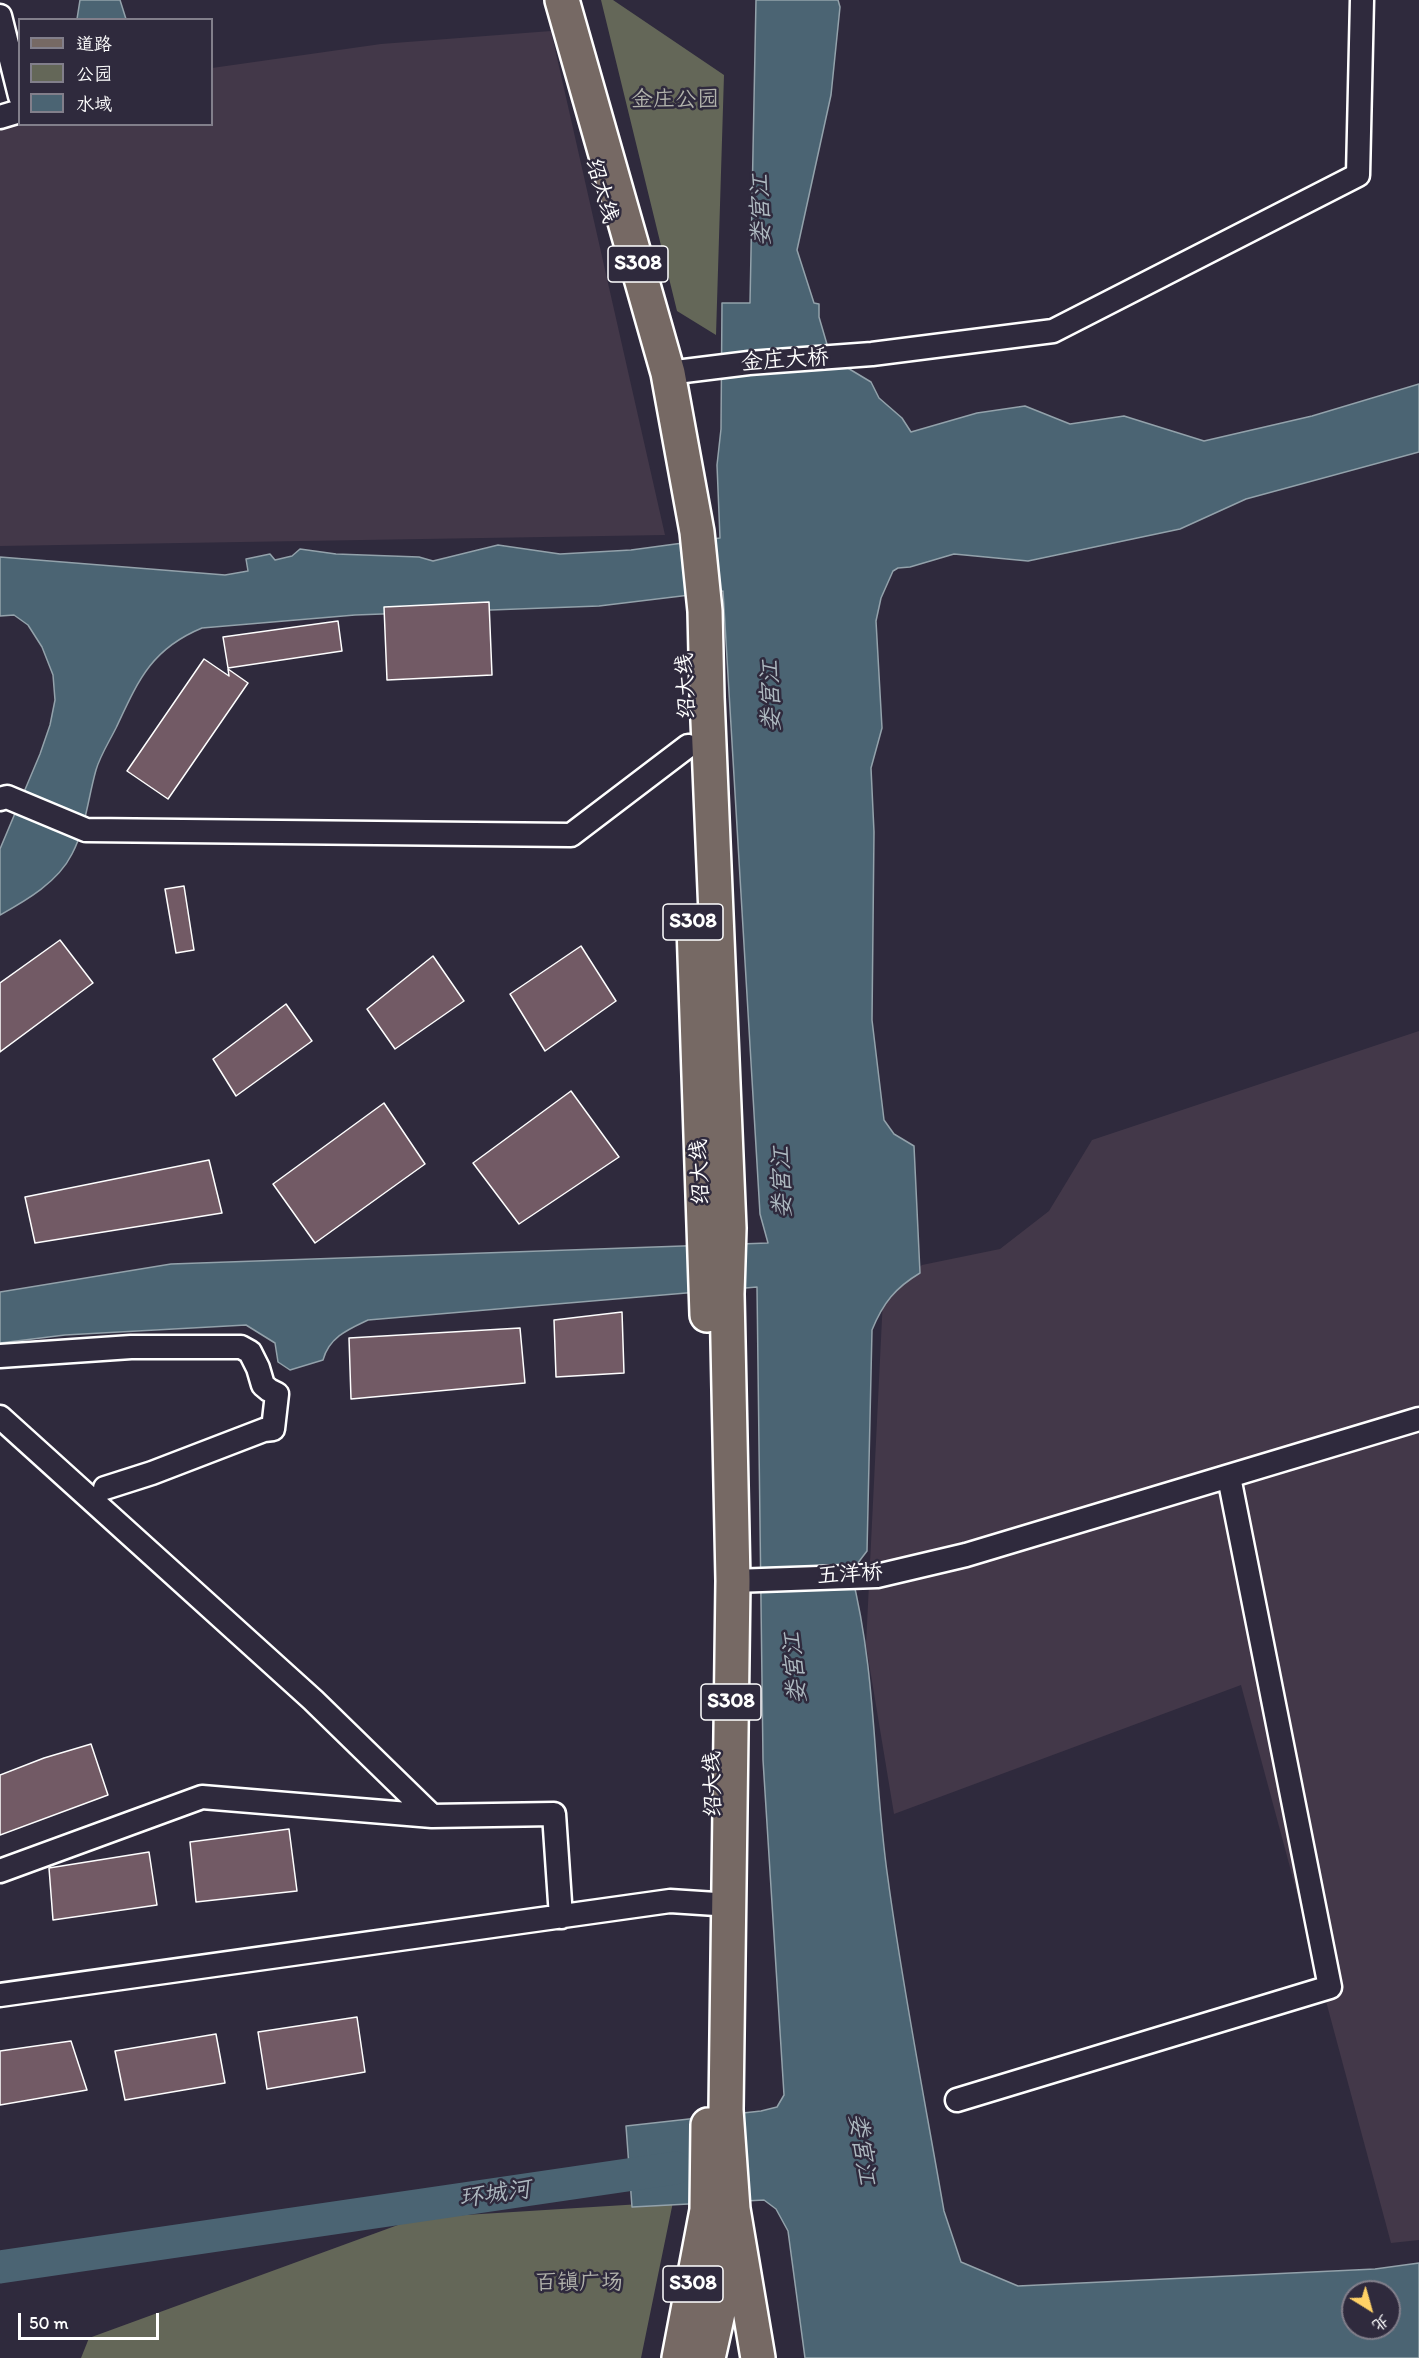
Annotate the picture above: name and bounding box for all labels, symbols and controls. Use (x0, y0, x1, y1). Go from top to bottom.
legend (18, 18, 213, 126)
text: 道路 (76, 33, 112, 55)
text: 公园 (76, 63, 112, 85)
park label: 金庄公园 (631, 87, 719, 113)
text: 水域 (76, 93, 112, 115)
street label: 绍大线 (579, 156, 623, 226)
water label: 娄宫江 (747, 174, 777, 246)
road number: S308 (608, 246, 668, 282)
street label: 金庄大桥 (740, 345, 830, 377)
street label: 绍大线 (673, 653, 701, 719)
water label: 娄宫江 (757, 660, 787, 732)
road number: S308 (663, 904, 723, 940)
street label: 绍大线 (687, 1139, 715, 1205)
water label: 娄宫江 (768, 1146, 798, 1218)
street label: 五洋桥 (816, 1560, 884, 1590)
water label: 娄宫江 (779, 1631, 813, 1705)
road number: S308 (701, 1684, 761, 1720)
street label: 绍大线 (700, 1751, 728, 1817)
water label: 娄宫江 (842, 2111, 880, 2187)
water label: 环城河 (457, 2176, 533, 2214)
road number: S308 (663, 2266, 723, 2302)
park label: 百镇广场 (535, 2270, 623, 2296)
north arrow (1341, 2280, 1401, 2340)
scale bar (21, 2301, 162, 2339)
text: 北 (1369, 2311, 1393, 2336)
text: 50 m (29, 2312, 69, 2334)

